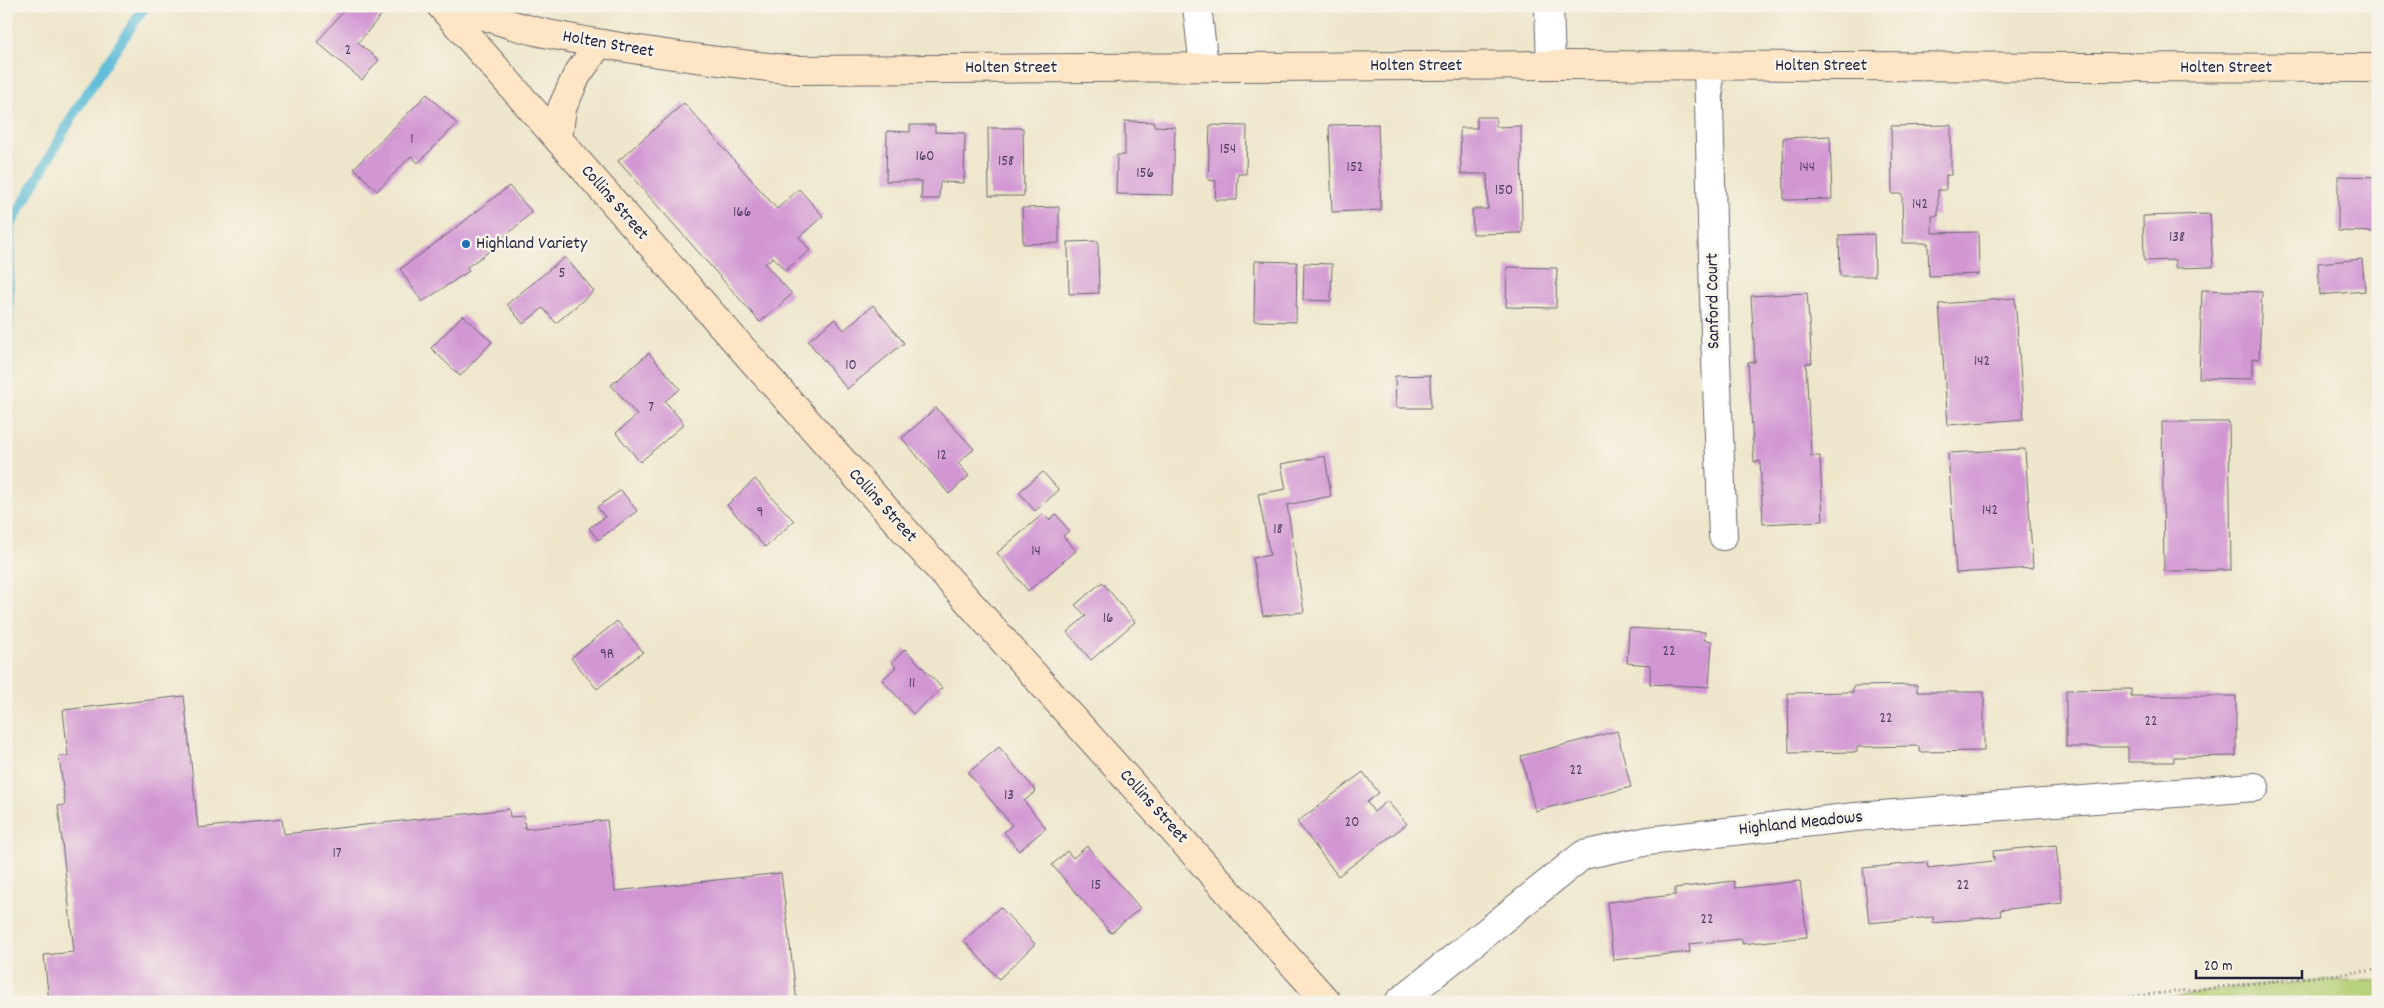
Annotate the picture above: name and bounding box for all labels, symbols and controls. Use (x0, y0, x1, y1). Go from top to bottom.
street label: Holten Street (560, 25, 656, 65)
house number: 2 (345, 40, 351, 62)
street label: Holten Street (1370, 54, 1462, 79)
street label: Holten Street (1775, 54, 1867, 79)
street label: Holten Street (965, 56, 1057, 81)
street label: Holten Street (2180, 56, 2272, 81)
house number: 1 (410, 129, 414, 151)
house number: 154 (1220, 139, 1236, 161)
house number: 160 (916, 146, 934, 168)
house number: 158 (998, 151, 1014, 173)
house number: 152 (1347, 157, 1363, 179)
house number: 144 (1799, 157, 1815, 179)
street label: Collins Street (574, 160, 654, 246)
house number: 156 (1136, 163, 1154, 185)
house number: 150 (1495, 180, 1513, 202)
house number: 142 (1912, 194, 1928, 216)
house number: 166 (733, 202, 751, 224)
house number: 138 (2169, 227, 2185, 249)
place label: Highland Variety (476, 232, 588, 257)
marker: Highland Variety (460, 238, 472, 250)
street label: Sanford Court (1701, 252, 1727, 349)
house number: 5 (559, 263, 566, 285)
house number: 142 (1974, 351, 1990, 373)
house number: 10 (845, 355, 857, 377)
house number: 7 (648, 397, 654, 419)
house number: 12 (937, 445, 947, 467)
street label: Collins Street (842, 463, 922, 549)
house number: 142 (1982, 500, 1998, 522)
house number: 9 (757, 502, 763, 524)
house number: 18 (1273, 519, 1283, 541)
house number: 14 (1031, 541, 1041, 563)
house number: 16 (1103, 608, 1113, 630)
house number: 22 (1662, 641, 1676, 663)
house number: 9R (600, 644, 614, 666)
house number: 11 (909, 673, 915, 695)
house number: 22 (1879, 708, 1893, 730)
house number: 22 (2144, 711, 2158, 733)
house number: 22 (1569, 760, 1583, 782)
street label: Collins Street (1113, 764, 1193, 850)
house number: 13 (1004, 785, 1014, 807)
street label: Highland Meadows (1738, 805, 1864, 843)
house number: 20 (1345, 812, 1359, 834)
house number: 17 (332, 843, 342, 865)
house number: 15 (1091, 875, 1101, 897)
house number: 22 (1956, 875, 1970, 897)
house number: 22 (1700, 909, 1714, 931)
scale bar (2196, 948, 2303, 980)
text: 20 m (2204, 956, 2232, 978)

